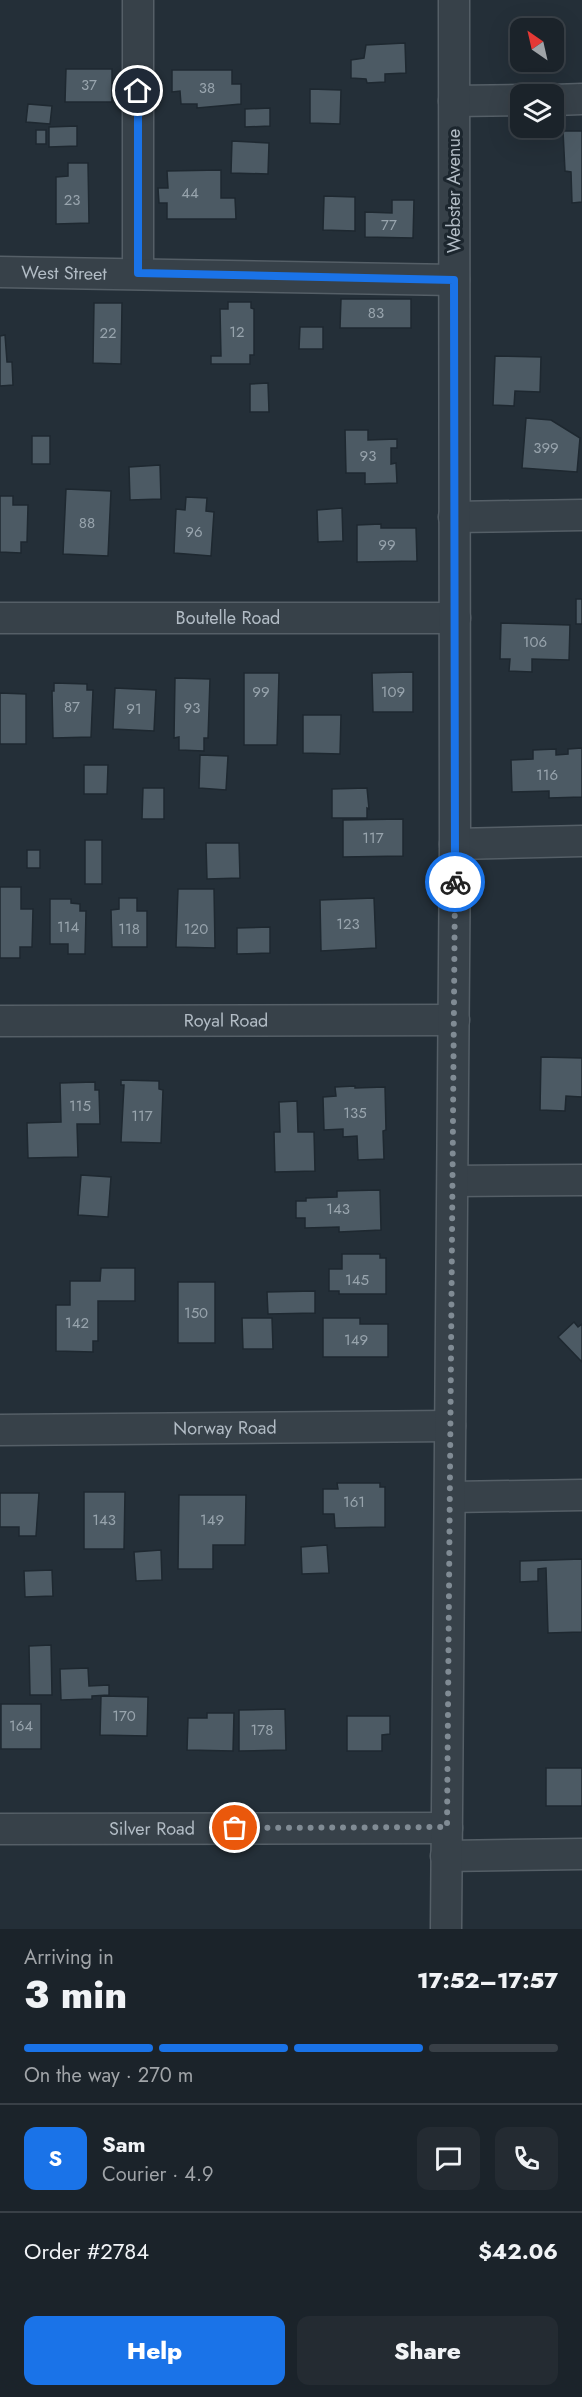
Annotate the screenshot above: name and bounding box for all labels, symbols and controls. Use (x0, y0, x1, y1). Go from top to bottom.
north arrow (510, 18, 564, 72)
map controls (510, 18, 564, 138)
pin (112, 65, 163, 116)
house number: 37 (81, 74, 97, 96)
icon: home (121, 74, 154, 107)
house number: 38 (199, 77, 215, 99)
button: layers (510, 84, 564, 138)
street label: Webster Avenue (441, 129, 467, 253)
house number: 44 (181, 182, 199, 204)
house number: 23 (64, 189, 80, 211)
house number: 77 (381, 214, 397, 236)
street label: West Street (21, 259, 108, 287)
house number: 83 (368, 302, 384, 324)
house number: 12 (229, 321, 245, 343)
house number: 22 (99, 322, 117, 344)
house number: 399 (533, 437, 559, 459)
house number: 93 (360, 445, 376, 467)
house number: 88 (79, 512, 95, 534)
house number: 96 (185, 521, 203, 543)
house number: 99 (378, 534, 396, 556)
street label: Boutelle Road (176, 605, 280, 631)
house number: 106 (523, 631, 547, 653)
house number: 99 (252, 681, 270, 703)
house number: 109 (381, 681, 405, 703)
house number: 87 (64, 696, 80, 718)
house number: 93 (184, 697, 200, 719)
house number: 91 (126, 698, 142, 720)
house number: 116 (536, 764, 558, 786)
house number: 117 (362, 827, 384, 849)
courier (425, 852, 485, 912)
icon: bike (439, 866, 472, 899)
house number: 123 (336, 913, 360, 935)
house number: 114 (57, 916, 79, 938)
house number: 118 (118, 918, 140, 940)
house number: 120 (184, 918, 208, 940)
street label: Royal Road (184, 1007, 268, 1034)
house number: 115 (69, 1095, 91, 1117)
house number: 135 (343, 1102, 367, 1124)
house number: 117 (131, 1105, 153, 1127)
house number: 143 (326, 1198, 350, 1220)
house number: 145 (345, 1269, 369, 1291)
house number: 150 (184, 1302, 208, 1324)
house number: 142 (65, 1312, 89, 1334)
house number: 149 (344, 1329, 368, 1351)
street label: Norway Road (173, 1415, 277, 1441)
house number: 161 (343, 1491, 365, 1513)
house number: 143 (92, 1509, 116, 1531)
house number: 149 (200, 1509, 224, 1531)
house number: 170 (112, 1705, 136, 1727)
house number: 164 (9, 1715, 33, 1737)
house number: 178 (251, 1719, 273, 1741)
pin (209, 1802, 260, 1853)
icon: bag (218, 1811, 251, 1844)
street label: Silver Road (109, 1816, 195, 1842)
text: Arriving in (24, 1943, 114, 1972)
text: 17:52–17:57 (417, 1964, 558, 1996)
text: 3 min (24, 1966, 127, 2023)
text: On the way · 270 m (24, 2061, 193, 2090)
button: chat (417, 2127, 480, 2190)
button: phone (495, 2127, 558, 2190)
text: Sam (102, 2128, 146, 2160)
text: S (49, 2142, 62, 2174)
text: Courier · 4.9 (102, 2160, 214, 2189)
text: Order #2784 (24, 2235, 149, 2267)
text: $42.06 (478, 2235, 558, 2267)
button: Help (24, 2316, 285, 2385)
button: Share (297, 2316, 558, 2385)

